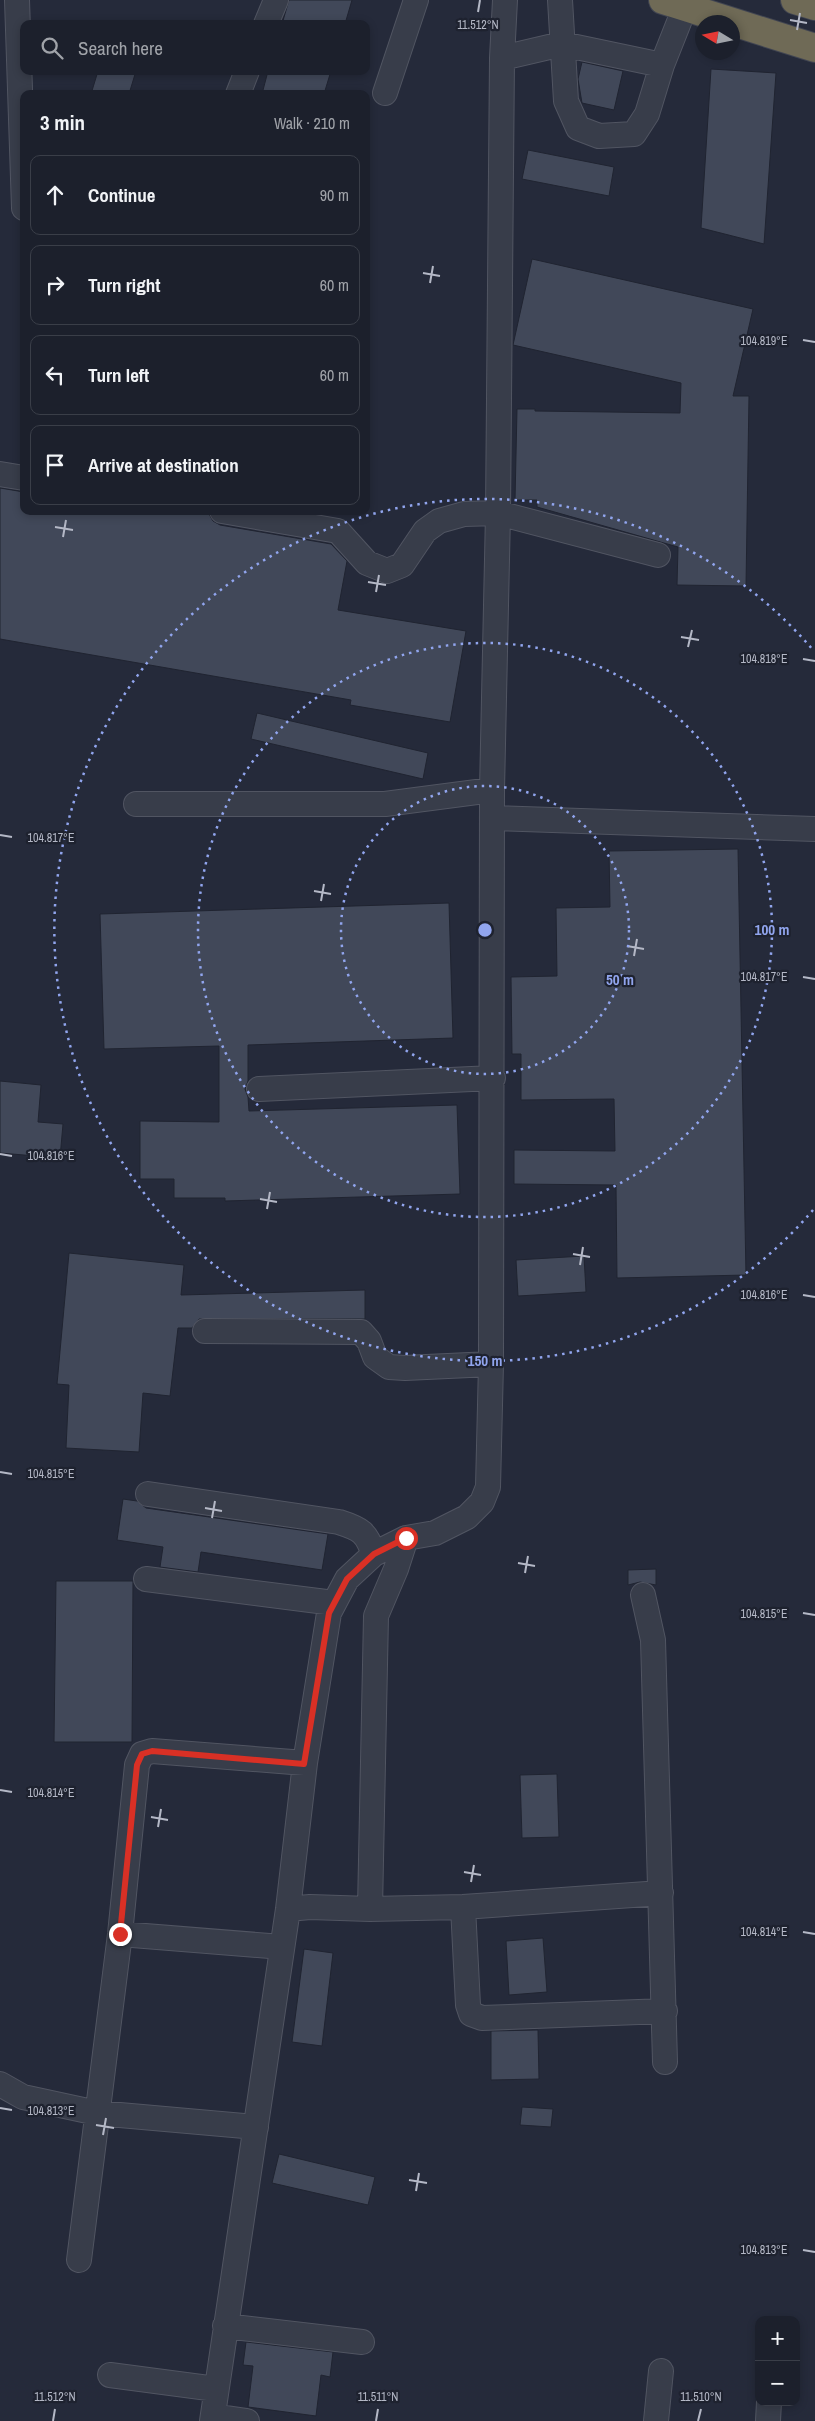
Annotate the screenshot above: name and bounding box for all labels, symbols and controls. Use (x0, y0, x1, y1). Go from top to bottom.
north arrow (695, 15, 740, 60)
text: 11.512°N (457, 17, 499, 33)
search box (20, 20, 370, 75)
icon: search (38, 34, 66, 62)
text: Search here (78, 35, 163, 61)
text: 3 min (40, 108, 85, 137)
text: Walk · 210 m (274, 112, 350, 134)
icon: ahead (41, 181, 69, 209)
text: Continue (88, 182, 156, 208)
text: 90 m (320, 184, 349, 206)
icon: right (41, 271, 69, 299)
text: Turn right (88, 272, 160, 298)
text: 60 m (320, 274, 349, 296)
text: 104.819°E (741, 333, 787, 349)
icon: left (41, 361, 69, 389)
text: Turn left (88, 362, 149, 388)
text: 60 m (320, 364, 349, 386)
icon: arrive (41, 451, 69, 479)
text: Arrive at destination (88, 452, 239, 478)
text: 104.818°E (741, 651, 787, 667)
text: 104.817°E (28, 830, 74, 846)
text: 100 m (755, 919, 789, 940)
centre of rings (476, 921, 494, 939)
text: 50 m (606, 969, 634, 990)
text: 104.817°E (741, 969, 787, 985)
text: 104.816°E (28, 1148, 74, 1164)
text: 104.816°E (741, 1287, 787, 1303)
text: 150 m (468, 1350, 502, 1371)
text: 104.815°E (28, 1466, 74, 1482)
route start (395, 1527, 418, 1550)
text: 104.815°E (741, 1606, 787, 1622)
text: 104.814°E (28, 1785, 74, 1801)
route end (109, 1923, 132, 1946)
text: 104.814°E (741, 1924, 787, 1940)
text: 104.813°E (28, 2103, 74, 2119)
text: 104.813°E (741, 2242, 787, 2258)
map controls (755, 2316, 800, 2406)
button: + (755, 2316, 800, 2361)
button: − (755, 2361, 800, 2406)
text: 11.512°N (34, 2389, 76, 2405)
text: 11.511°N (358, 2389, 398, 2405)
text: 11.510°N (680, 2389, 722, 2405)

